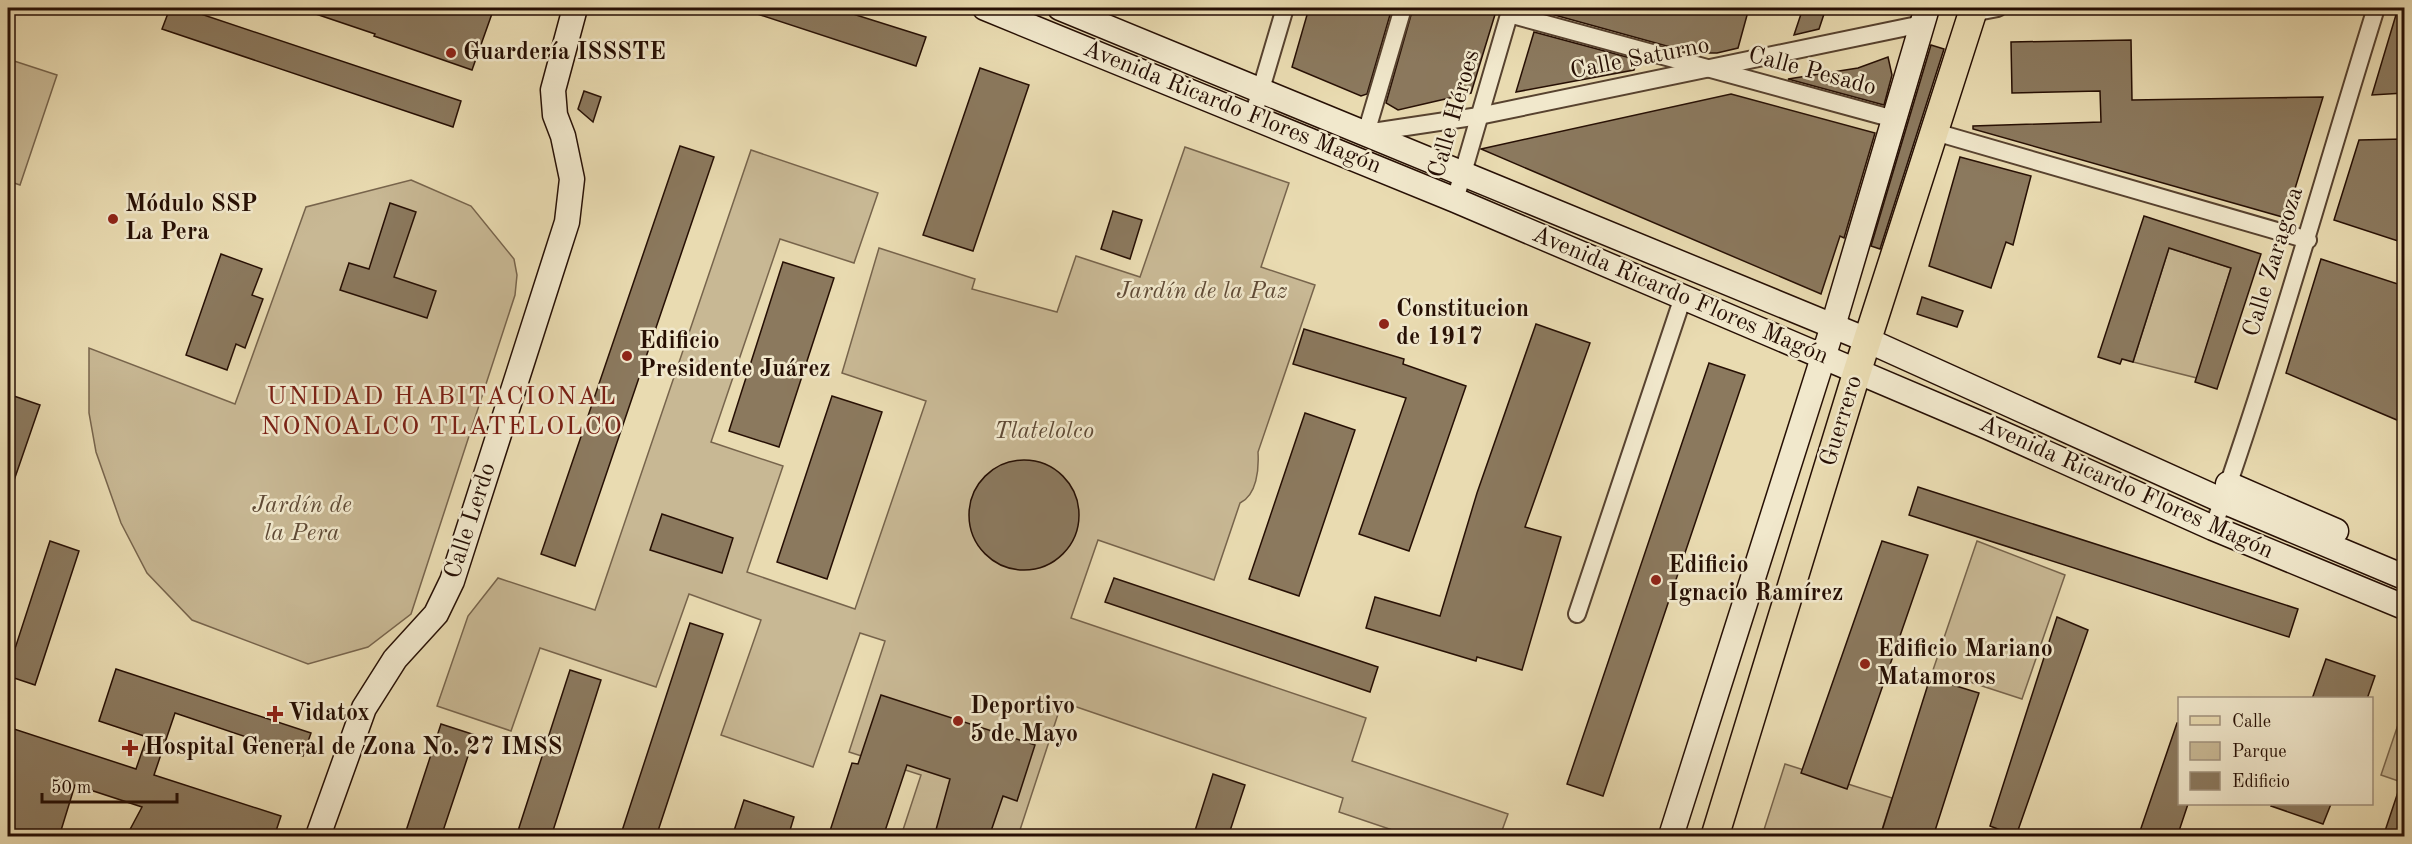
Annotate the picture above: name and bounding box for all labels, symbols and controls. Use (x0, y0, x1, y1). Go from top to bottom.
street label: Calle Saturno (1568, 34, 1712, 84)
street label: Avenida Ricardo Flores Magón (1079, 37, 1385, 179)
place label: Guardería ISSSTE (463, 41, 666, 65)
street label: Calle Pesado (1745, 43, 1879, 101)
marker: Guardería ISSSTE (444, 46, 458, 60)
street label: Calle Héroes (1425, 47, 1485, 181)
street label: Calle Zaragoza (2240, 184, 2308, 340)
place label: Módulo SSP La Pera (125, 193, 257, 245)
marker: Módulo SSP La Pera (106, 212, 120, 226)
street label: Avenida Ricardo Flores Magón (1528, 223, 1832, 369)
park label: Jardín de la Paz (1116, 280, 1288, 304)
place label: Constitucion de 1917 (1396, 298, 1529, 350)
marker: Constitucion de 1917 (1377, 317, 1391, 331)
place label: Edificio Presidente Juárez (639, 330, 831, 382)
marker: Edificio Presidente Juárez (620, 349, 634, 363)
street label: Guerrero (1817, 373, 1867, 469)
district label: UNIDAD HABITACIONAL NONOALCO TLATELOLCO (261, 384, 623, 440)
street label: Avenida Ricardo Flores Magón (1975, 412, 2277, 564)
park label: Tlatelolco (994, 420, 1094, 444)
street label: Calle Lerdo (441, 460, 501, 582)
park label: Jardín de la Pera (252, 494, 352, 546)
place label: Edificio Ignacio Ramírez (1668, 554, 1843, 606)
marker: Edificio Ignacio Ramírez (1649, 573, 1663, 587)
place label: Edificio Mariano Matamoros (1877, 638, 2053, 690)
marker: Edificio Mariano Matamoros (1858, 657, 1872, 671)
place label: Deportivo 5 de Mayo (970, 695, 1078, 747)
legend (2178, 697, 2373, 805)
place label: Vidatox (288, 702, 370, 726)
marker: Vidatox (266, 705, 284, 723)
text: Calle (2232, 713, 2271, 731)
marker: Deportivo 5 de Mayo (951, 714, 965, 728)
place label: Hospital General de Zona No. 27 IMSS (144, 736, 562, 760)
marker: Hospital General de Zona No. 27 IMSS (121, 739, 139, 757)
text: Parque (2232, 743, 2287, 761)
scale bar (42, 766, 177, 804)
text: Edificio (2232, 773, 2290, 791)
text: 50 m (51, 779, 91, 797)

